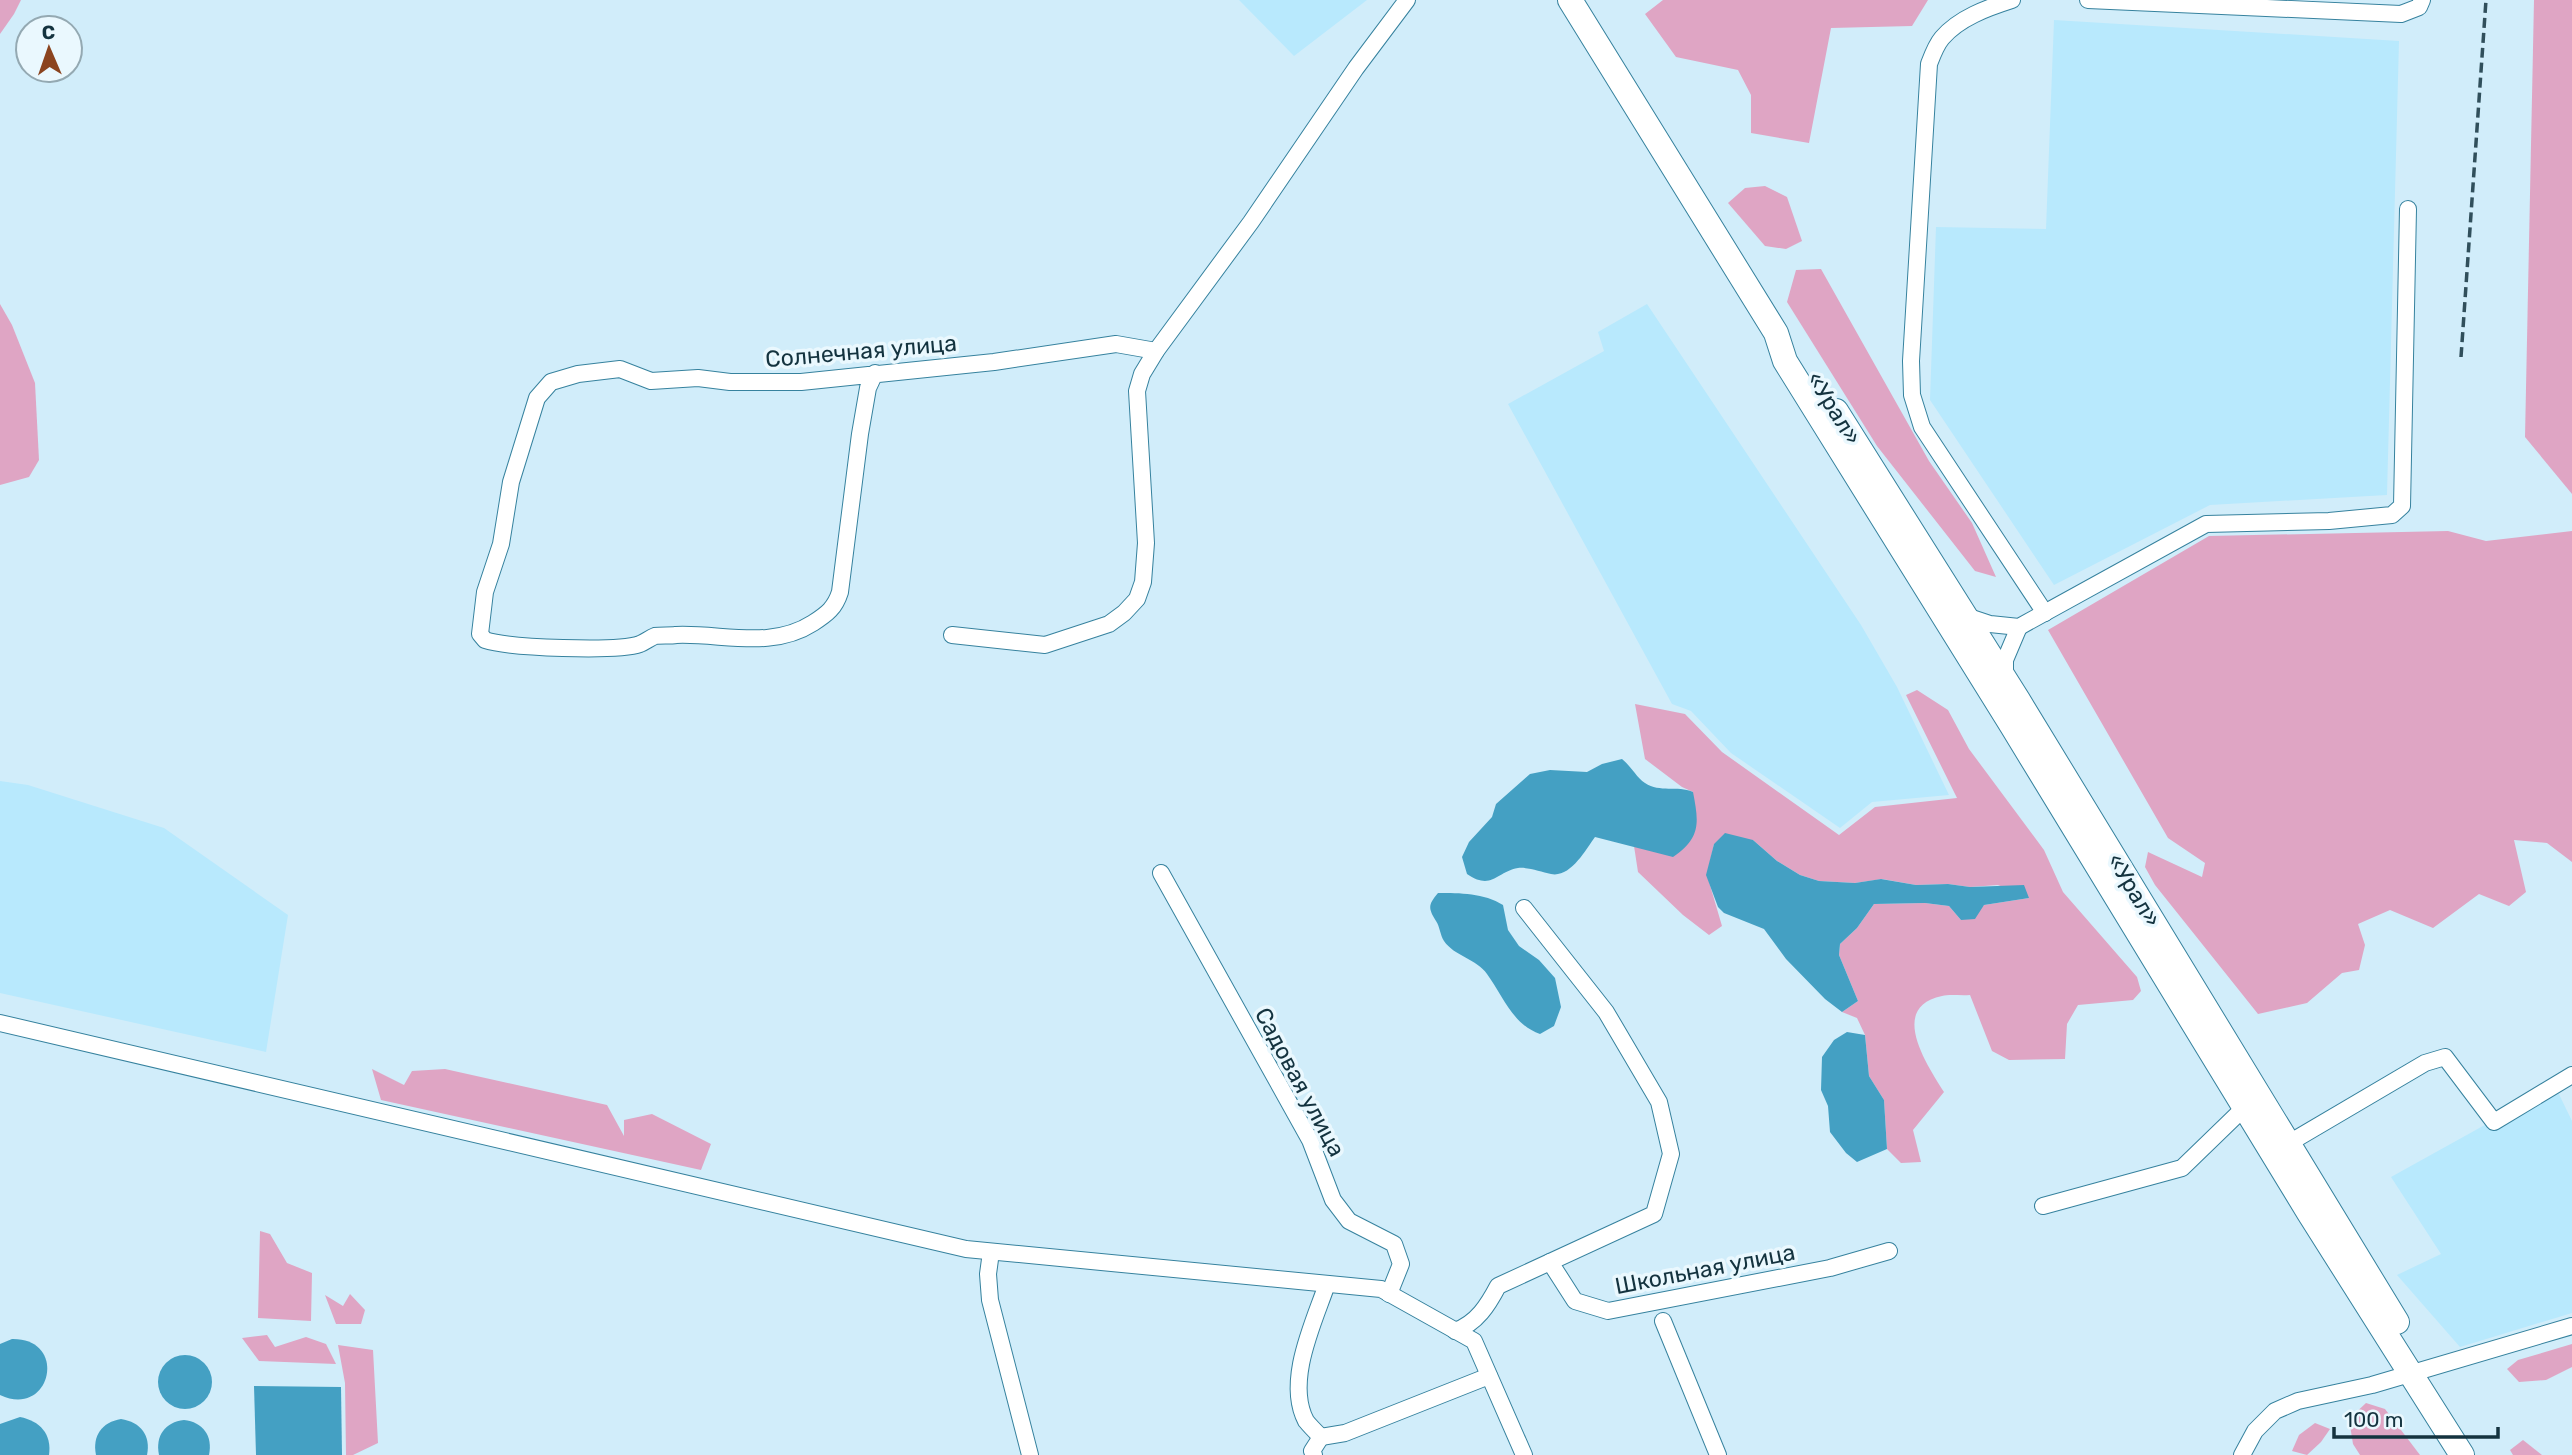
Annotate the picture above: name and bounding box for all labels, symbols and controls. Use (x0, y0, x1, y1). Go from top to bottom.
north arrow (14, 14, 84, 84)
text: С (41, 21, 55, 44)
street label: Солнечная улица (764, 329, 958, 373)
street label: «Урал» (1801, 367, 1867, 449)
street label: «Урал» (2101, 848, 2167, 932)
street label: Садовая улица (1249, 1003, 1351, 1161)
street label: Школьная улица (1613, 1238, 1797, 1300)
scale bar (2334, 1396, 2498, 1440)
text: 100 m (2344, 1407, 2403, 1432)

